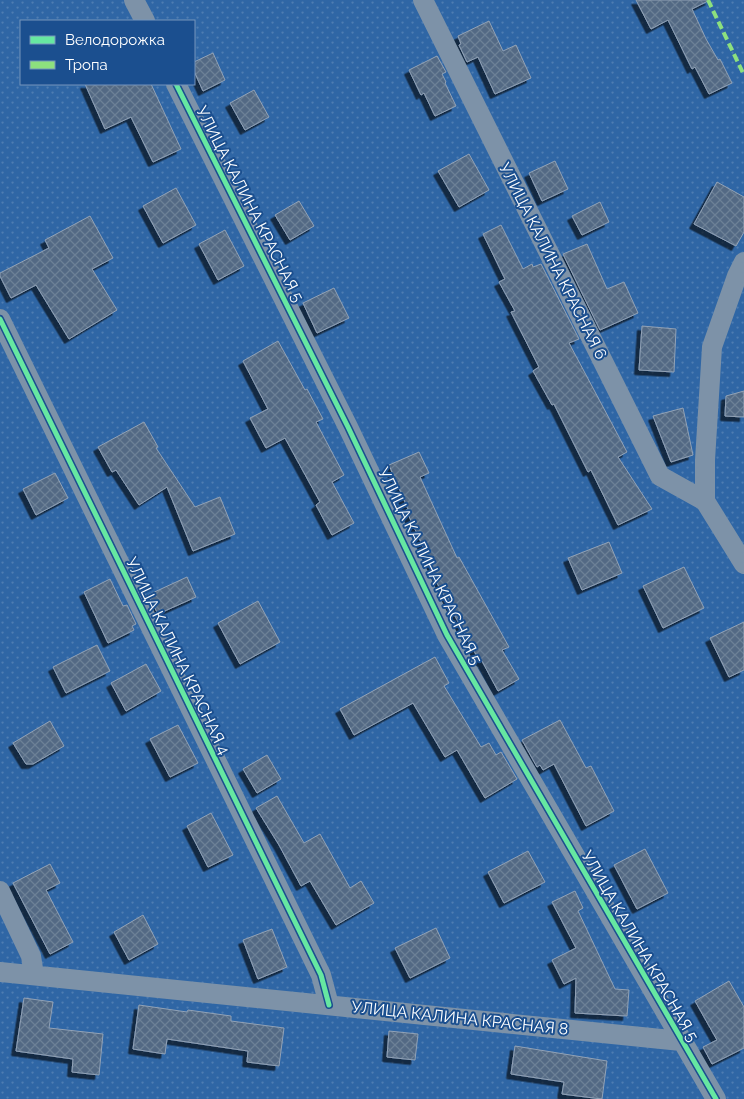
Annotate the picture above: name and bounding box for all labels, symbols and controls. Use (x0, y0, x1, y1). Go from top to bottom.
legend (20, 20, 195, 85)
text: Велодорожка (65, 31, 165, 49)
text: Тропа (65, 56, 108, 74)
street label: УЛИЦА КАЛИНА КРАСНАЯ 5 (192, 103, 308, 305)
street label: УЛИЦА КАЛИНА КРАСНАЯ 6 (495, 160, 611, 362)
street label: УЛИЦА КАЛИНА КРАСНАЯ 5 (374, 464, 486, 668)
street label: УЛИЦА КАЛИНА КРАСНАЯ 4 (122, 554, 234, 758)
street label: УЛИЦА КАЛИНА КРАСНАЯ 5 (578, 847, 703, 1045)
street label: УЛИЦА КАЛИНА КРАСНАЯ 8 (351, 997, 569, 1039)

